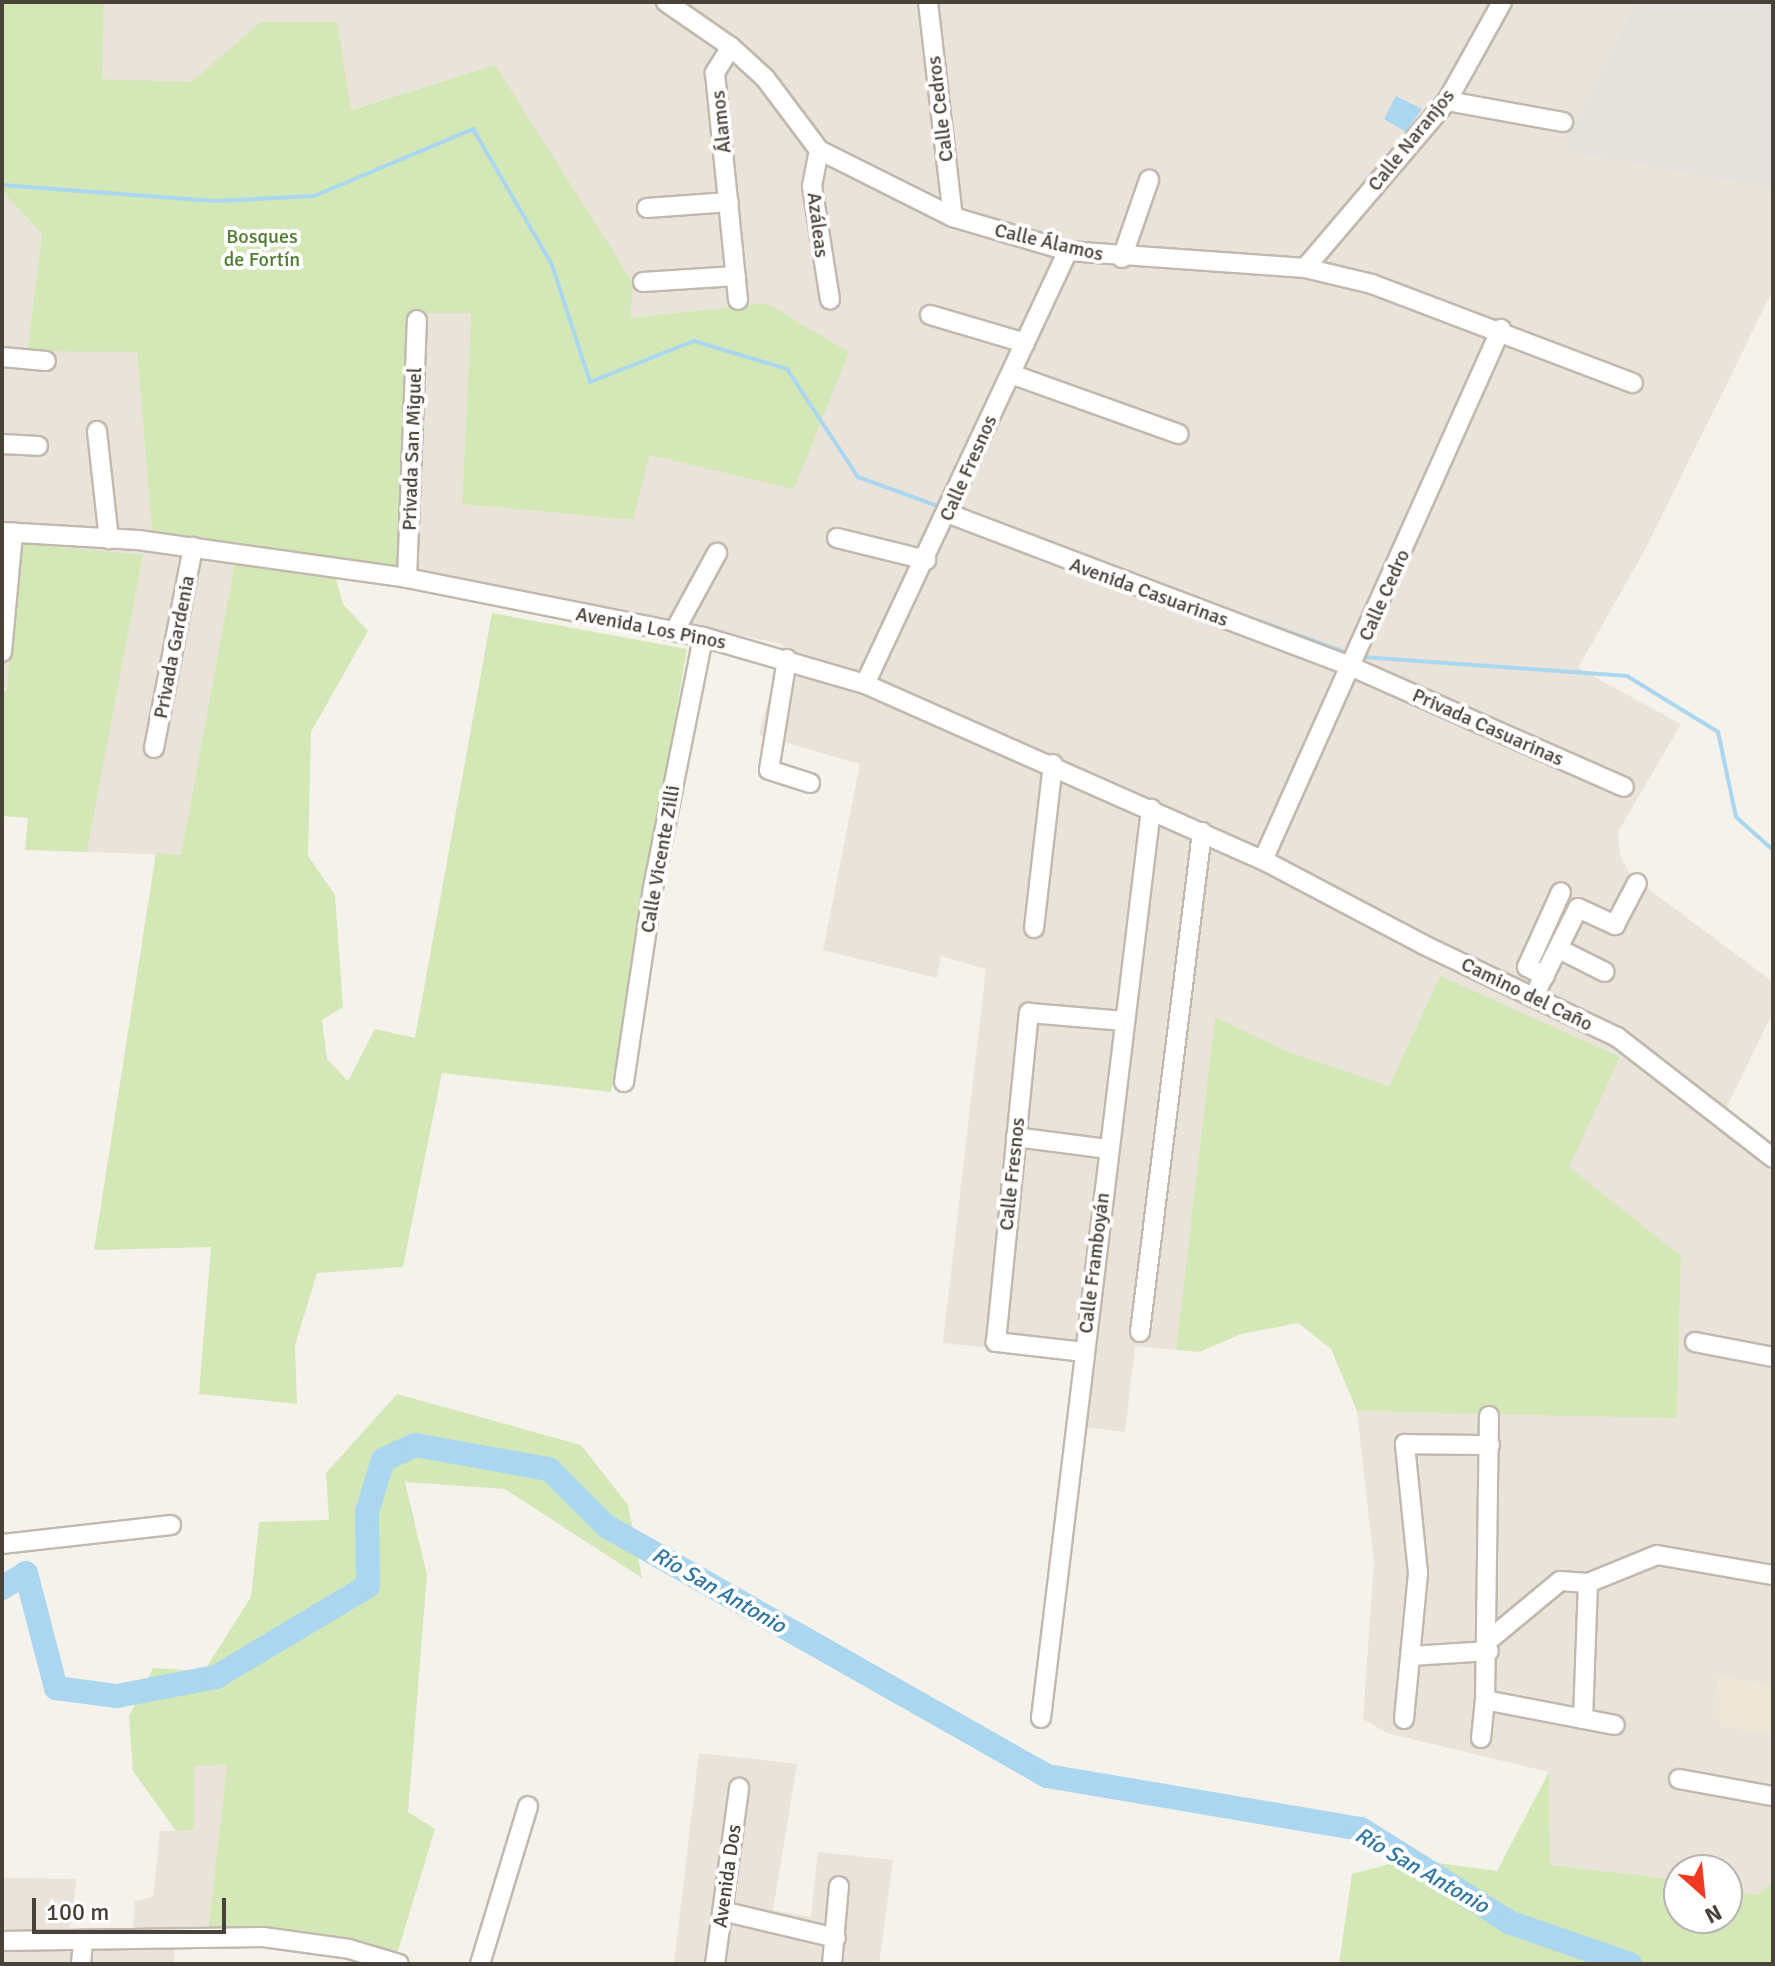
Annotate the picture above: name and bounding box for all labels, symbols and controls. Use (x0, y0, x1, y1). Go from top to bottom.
street label: Calle Cedros (922, 55, 958, 163)
street label: Calle Naranjos (1362, 84, 1460, 196)
street label: Álamos (706, 89, 736, 155)
street label: Azáleas (802, 191, 834, 259)
street label: Calle Álamos (992, 218, 1106, 266)
park label: Bosques de Fortín (224, 224, 300, 271)
street label: Privada San Miguel (397, 367, 427, 531)
street label: Calle Fresnos (934, 411, 1002, 525)
street label: Calle Cedro (1353, 545, 1415, 645)
street label: Avenida Casuarinas (1066, 552, 1232, 632)
street label: Privada Gardenia (148, 573, 200, 721)
street label: Avenida Los Pinos (574, 602, 728, 654)
street label: Privada Casuarinas (1409, 683, 1567, 771)
street label: Calle Vicente Zilli (635, 783, 685, 935)
street label: Camino del Caño (1457, 952, 1597, 1036)
street label: Calle Fresnos (994, 1116, 1030, 1232)
street label: Calle Framboyán (1073, 1191, 1115, 1335)
water label: Río San Antonio (648, 1541, 790, 1639)
water label: Río San Antonio (1351, 1821, 1493, 1919)
street label: Avenida Dos (708, 1823, 746, 1929)
north arrow (1663, 1854, 1743, 1934)
scale bar (36, 1882, 230, 1932)
text: 100 m (46, 1897, 109, 1927)
text: N (1700, 1899, 1726, 1930)

